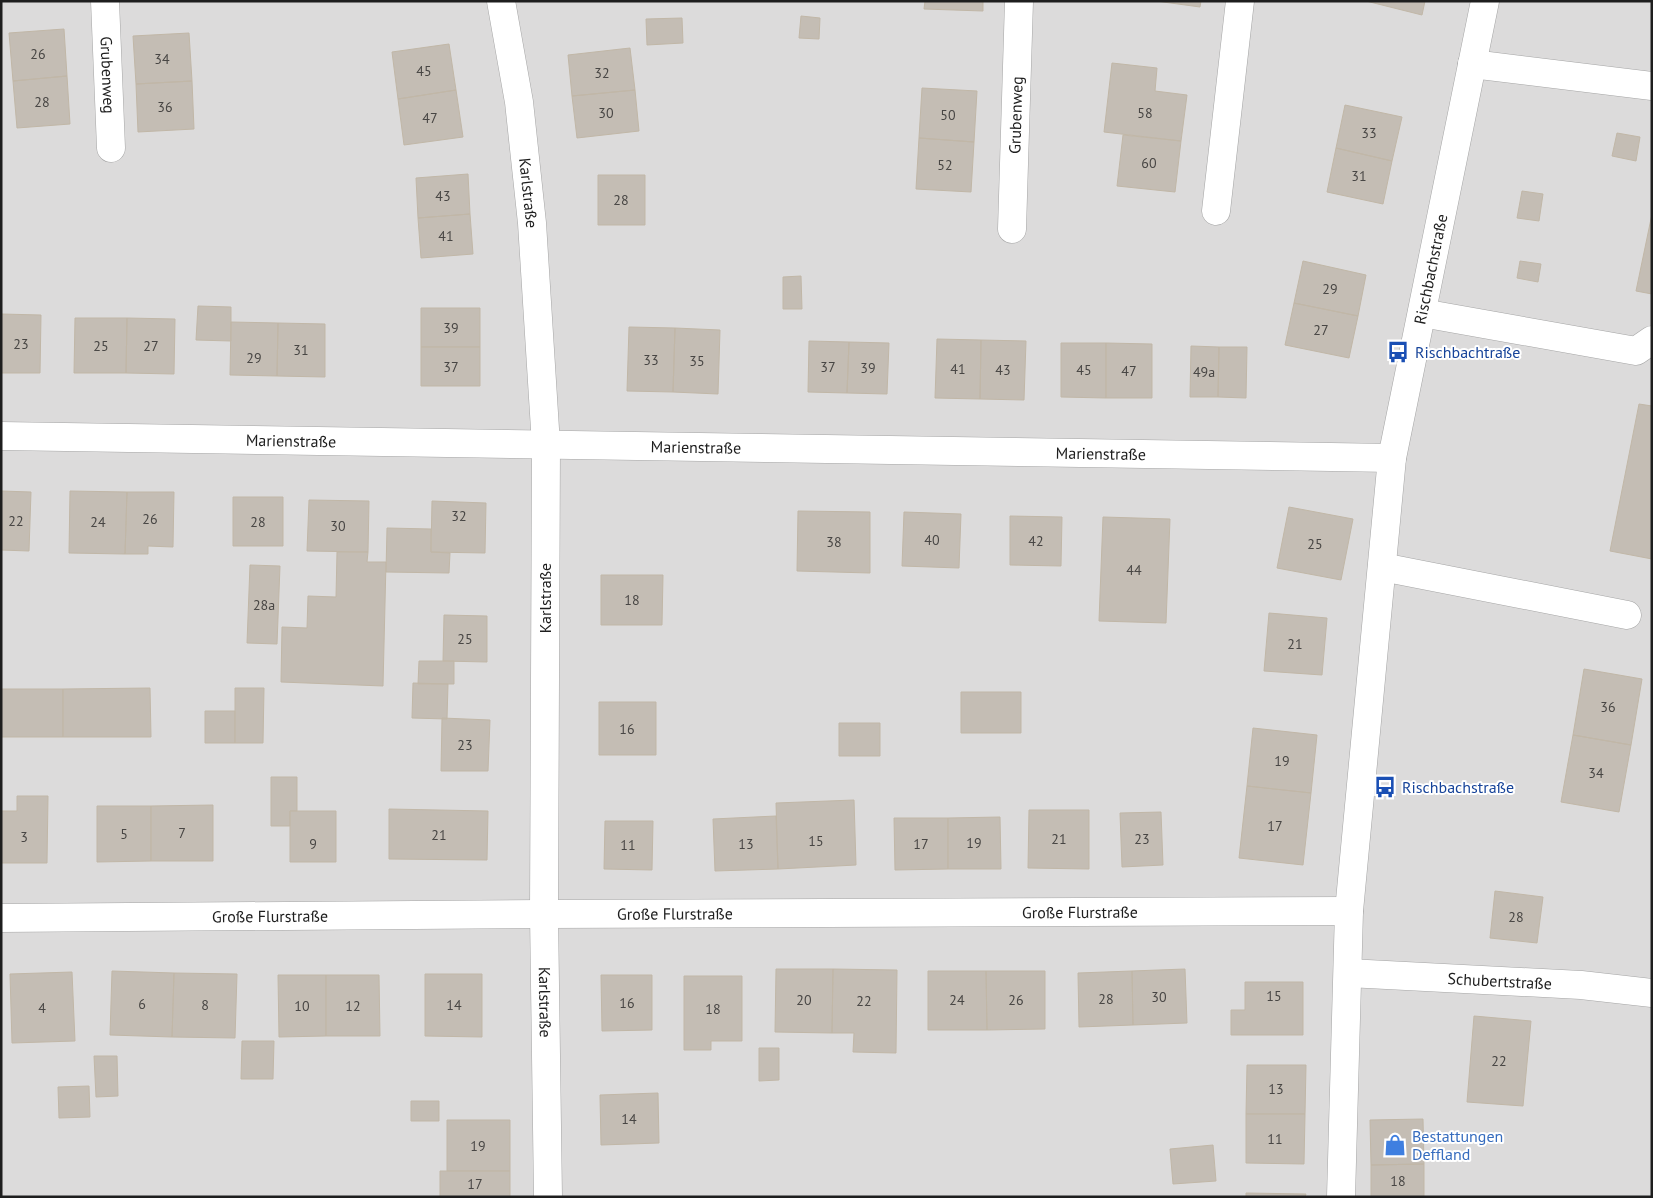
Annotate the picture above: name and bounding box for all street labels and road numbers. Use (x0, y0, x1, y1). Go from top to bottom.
street label: Grubenweg (96, 36, 120, 114)
street label: Grubenweg (1004, 76, 1027, 154)
street label: Karlstraße (515, 157, 542, 229)
street label: Rischbachstraße (1409, 212, 1451, 326)
street label: Marienstraße (246, 430, 336, 451)
street label: Marienstraße (651, 436, 741, 458)
street label: Marienstraße (1055, 443, 1146, 464)
street label: Karlstraße (535, 563, 555, 633)
street label: Große Flurstraße (1022, 902, 1138, 922)
street label: Große Flurstraße (617, 903, 733, 924)
street label: Große Flurstraße (212, 906, 328, 926)
street label: Karlstraße (535, 967, 556, 1038)
street label: Schubertstraße (1447, 968, 1552, 993)

